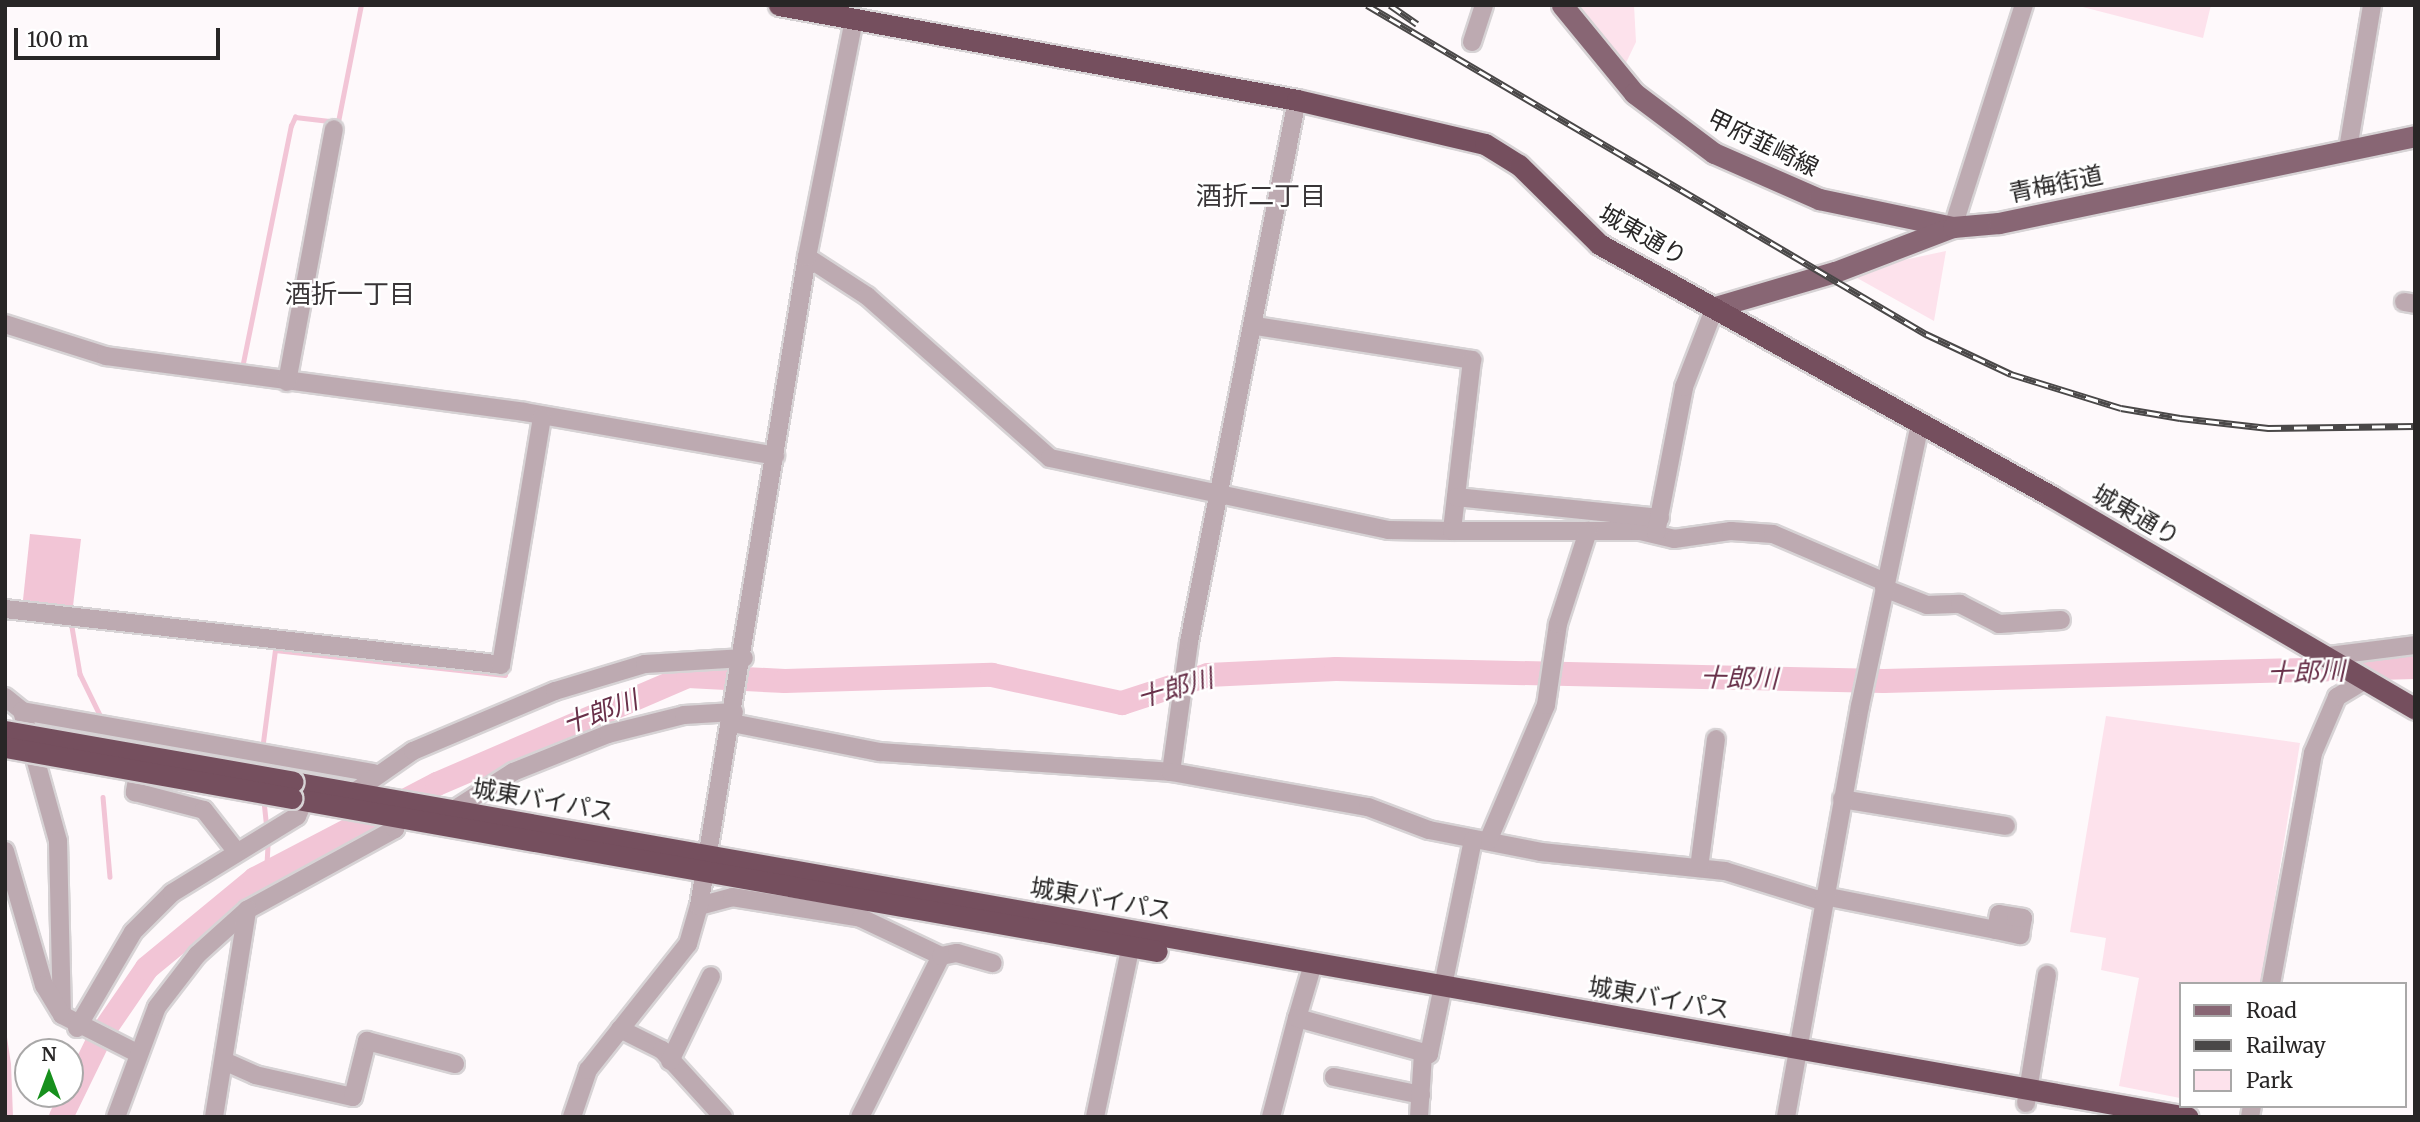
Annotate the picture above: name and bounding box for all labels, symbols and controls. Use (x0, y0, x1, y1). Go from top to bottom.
scale bar (18, 14, 224, 58)
text: 100 m (27, 26, 89, 53)
street label: 甲府韮崎線 (1703, 104, 1823, 182)
street label: 青梅街道 (2006, 160, 2106, 208)
district label: 酒折二丁目 (1196, 180, 1326, 212)
street label: 城東通り (1594, 199, 1692, 271)
district label: 酒折一丁目 (285, 278, 415, 310)
street label: 城東通り (2087, 479, 2185, 551)
water label: 十郎川 (2266, 655, 2346, 689)
water label: 十郎川 (1133, 662, 1217, 714)
water label: 十郎川 (1700, 662, 1778, 694)
water label: 十郎川 (558, 684, 642, 740)
street label: 城東バイパス (470, 773, 616, 827)
street label: 城東バイパス (1028, 872, 1174, 926)
street label: 城東バイパス (1586, 971, 1732, 1025)
legend (2178, 982, 2406, 1108)
text: Road (2246, 997, 2297, 1024)
text: Railway (2246, 1032, 2326, 1059)
north arrow (14, 1038, 84, 1108)
text: N (41, 1042, 57, 1066)
text: Park (2246, 1067, 2293, 1094)

